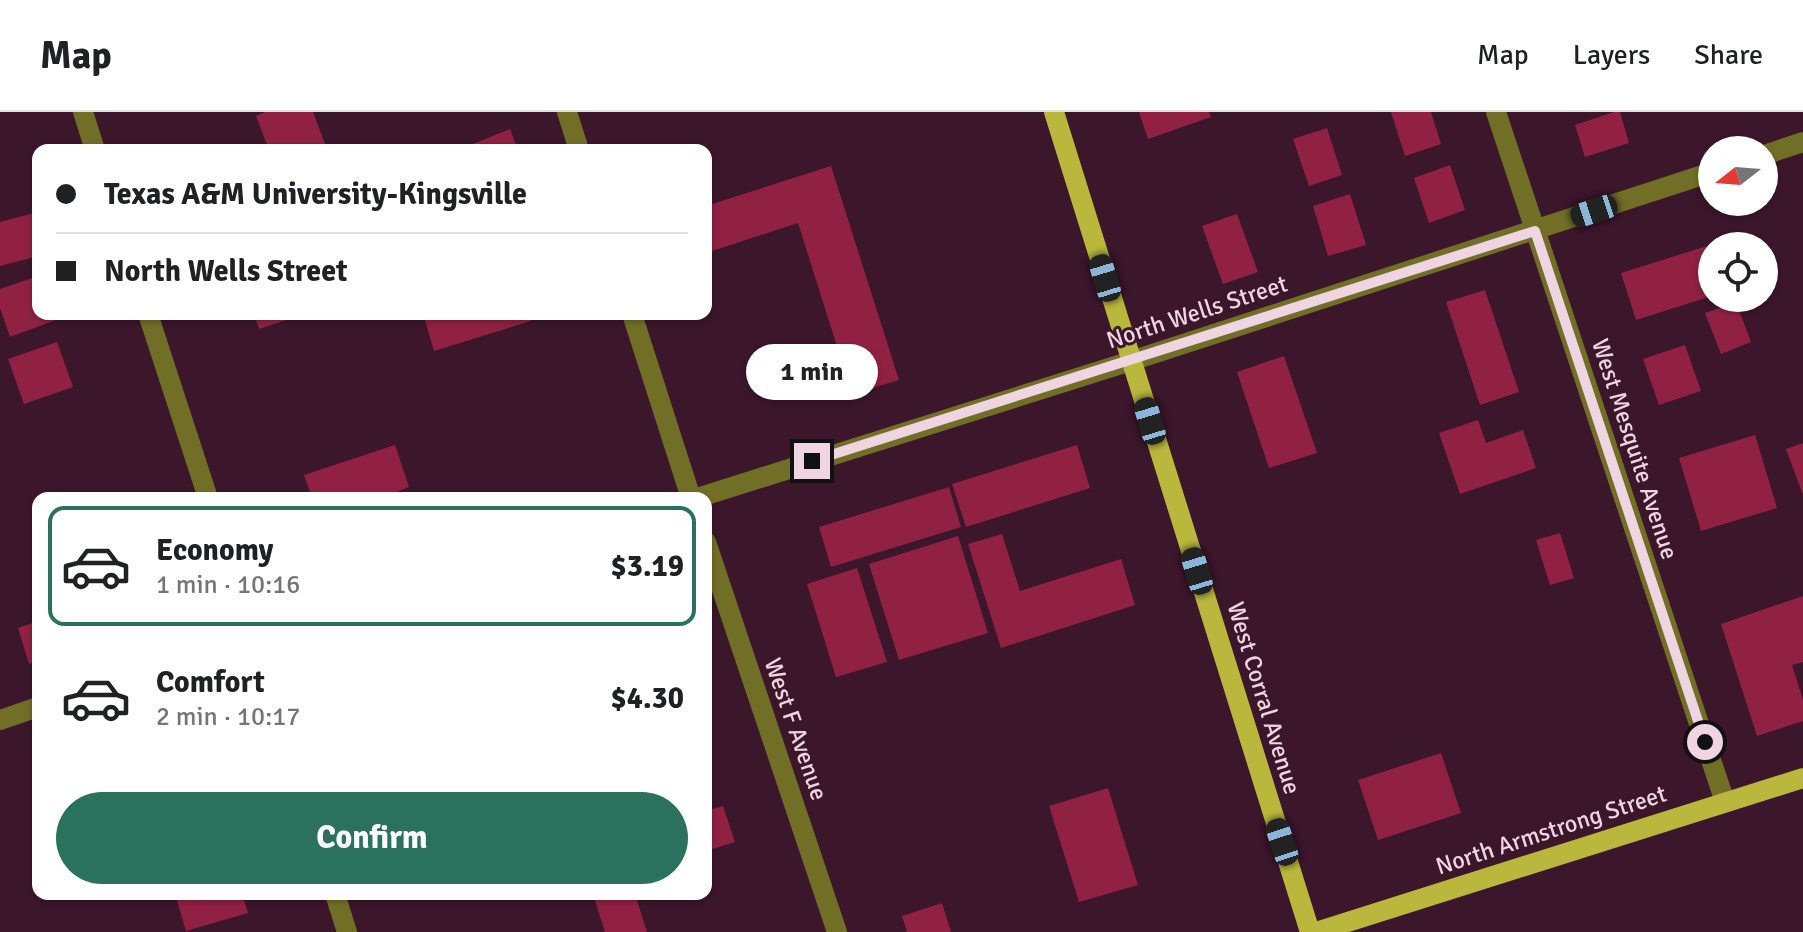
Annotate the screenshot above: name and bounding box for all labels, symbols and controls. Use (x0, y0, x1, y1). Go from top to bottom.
text: Map (40, 32, 112, 79)
text: Map (1477, 38, 1529, 72)
text: Layers (1573, 38, 1650, 72)
text: Share (1694, 38, 1763, 72)
north arrow (1698, 136, 1778, 216)
map controls (1698, 136, 1778, 312)
text: Texas A&M University-Kingsville (104, 176, 527, 213)
car (1567, 192, 1621, 230)
button: locate (1698, 232, 1778, 312)
car (1087, 252, 1123, 304)
text: North Wells Street (104, 253, 347, 290)
street label: North Wells Street (1103, 269, 1291, 355)
street label: West Mesquite Avenue (1585, 335, 1685, 563)
callout: 1 min (746, 345, 878, 401)
text: 1 min (781, 356, 843, 388)
car (1132, 395, 1168, 447)
route end (794, 443, 830, 479)
icon: car (60, 530, 132, 602)
text: Economy (156, 532, 273, 569)
car (1179, 545, 1215, 597)
text: $3.19 (611, 548, 684, 585)
text: 1 min · 10:16 (156, 569, 300, 601)
street label: West Corral Avenue (1220, 598, 1308, 798)
street label: West F Avenue (758, 654, 834, 804)
icon: car (60, 662, 132, 734)
text: Comfort (156, 664, 265, 701)
text: $4.30 (611, 680, 684, 717)
text: 2 min · 10:17 (156, 701, 300, 733)
route start (1687, 724, 1723, 760)
street label: North Armstrong Street (1432, 779, 1670, 881)
button: Confirm (56, 792, 688, 884)
car (1263, 815, 1301, 869)

